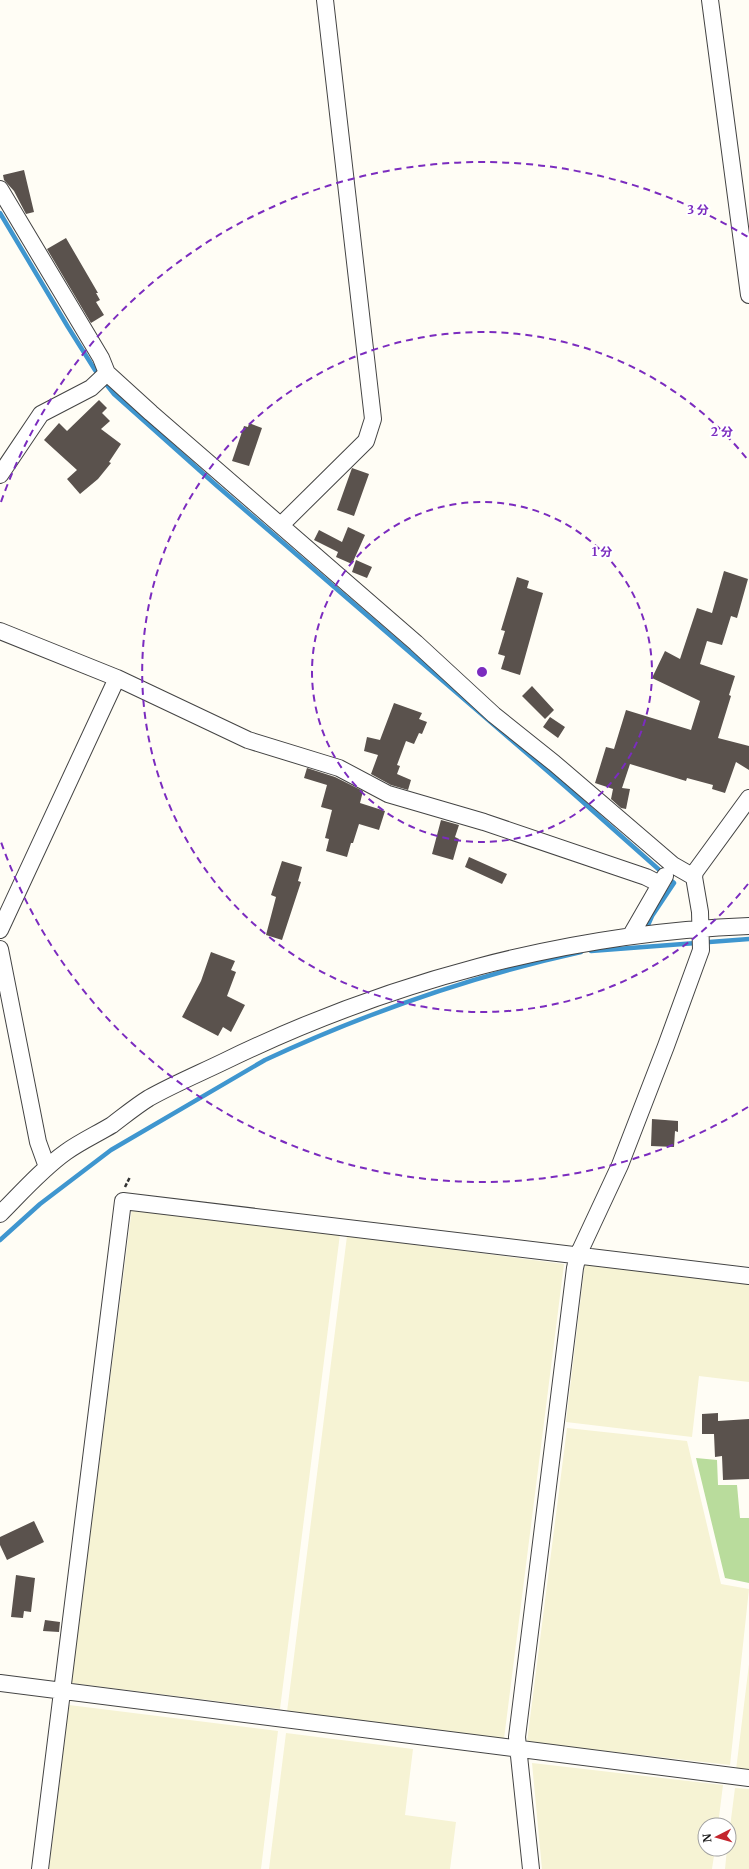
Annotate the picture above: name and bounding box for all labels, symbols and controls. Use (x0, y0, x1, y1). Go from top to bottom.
text: 3 分 (687, 202, 709, 217)
text: 2 分 (711, 424, 733, 439)
text: 1 分 (592, 544, 612, 559)
centre of rings (475, 665, 489, 679)
north arrow (697, 1817, 737, 1857)
text: N (700, 1833, 714, 1843)

